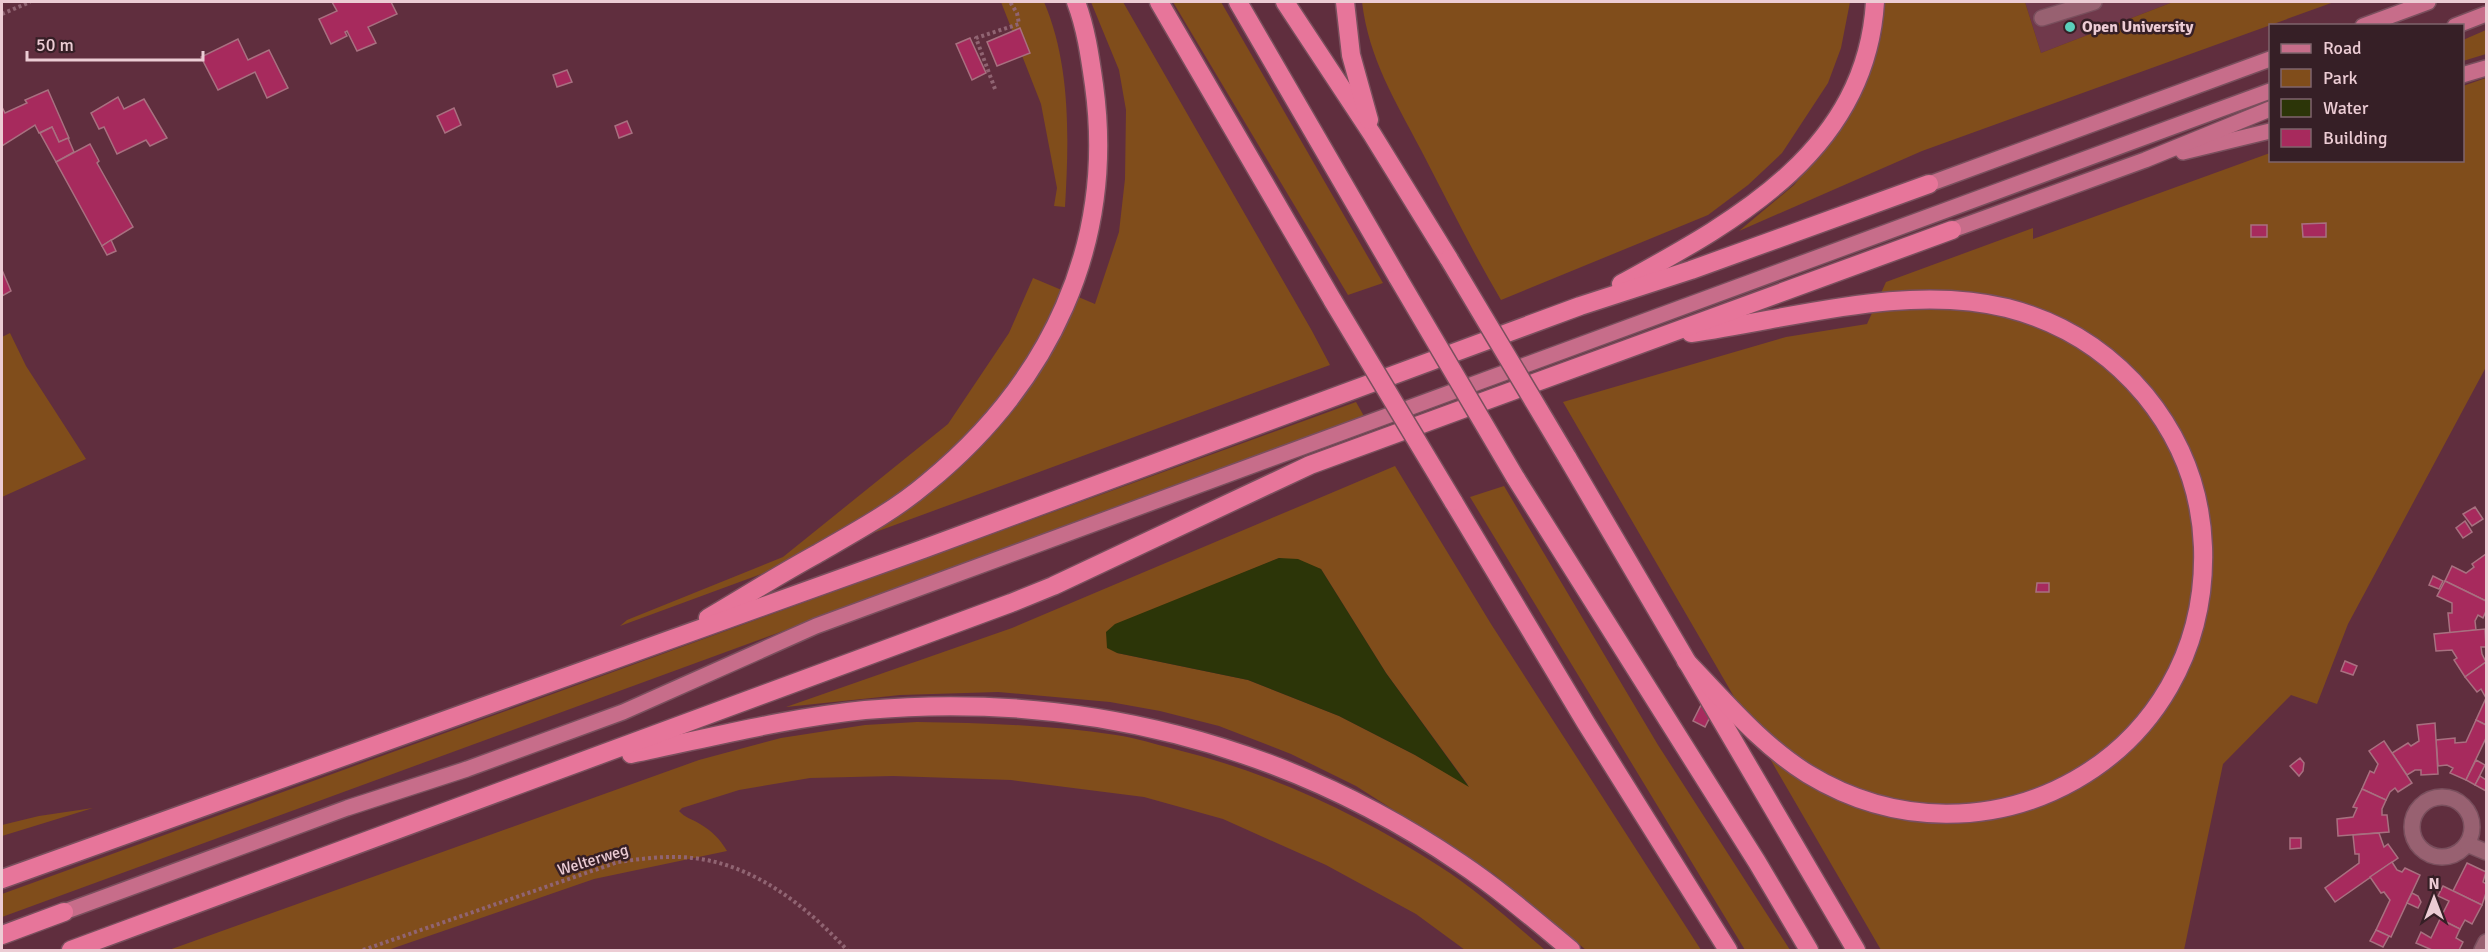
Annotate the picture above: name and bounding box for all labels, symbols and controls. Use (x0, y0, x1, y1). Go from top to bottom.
place label: Open University (2082, 17, 2194, 37)
marker: Open University (2063, 20, 2077, 34)
scale bar (27, 24, 202, 62)
legend (2269, 24, 2464, 162)
text: 50 m (36, 34, 74, 56)
text: Road (2323, 37, 2362, 59)
text: Park (2323, 67, 2358, 89)
text: Water (2323, 97, 2369, 119)
text: Building (2323, 127, 2387, 149)
street label: Welterweg (555, 840, 631, 880)
north arrow (2404, 868, 2464, 928)
text: N (2428, 874, 2440, 894)

